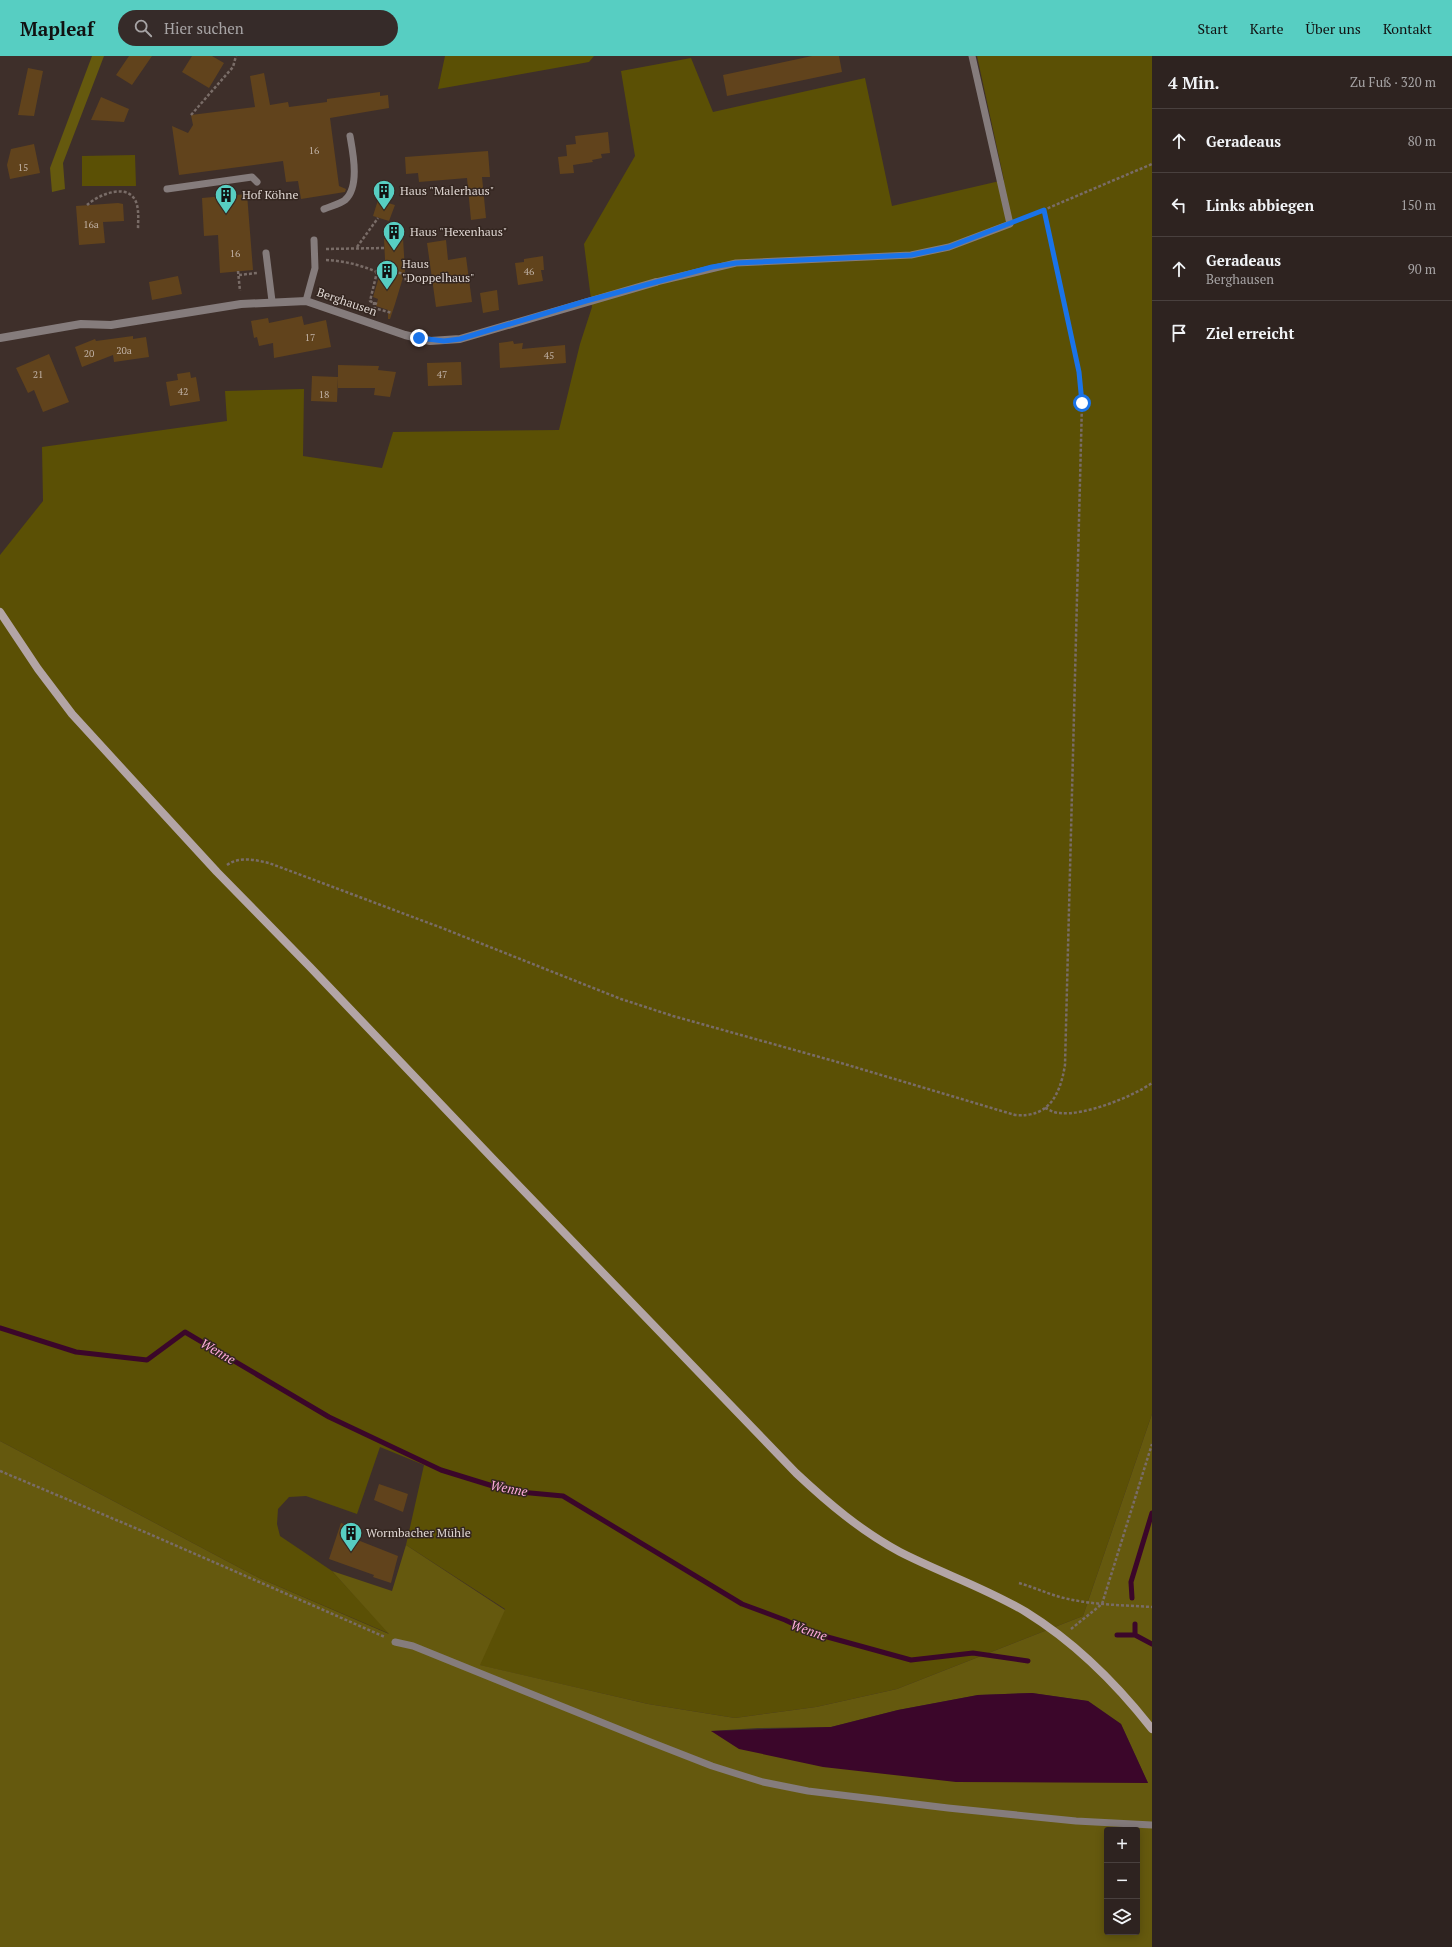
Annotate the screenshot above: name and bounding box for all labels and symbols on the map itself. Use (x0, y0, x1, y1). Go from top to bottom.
house number: 16 (309, 144, 320, 157)
house number: 15 (18, 161, 28, 174)
building icon: Haus "Malerhaus" (371, 178, 397, 211)
building icon: Hof Köhne (213, 182, 239, 215)
place label: Haus "Malerhaus" (400, 183, 494, 198)
place label: Hof Köhne (242, 187, 298, 202)
house number: 16a (83, 218, 99, 231)
building icon: Haus "Hexenhaus" (381, 219, 407, 252)
place label: Haus "Hexenhaus" (410, 224, 507, 239)
house number: 16 (230, 247, 241, 260)
place label: Haus "Doppelhaus" (402, 256, 475, 285)
building icon: Haus "Doppelhaus" (374, 258, 400, 291)
house number: 46 (524, 265, 535, 278)
street label: Berghausen (315, 284, 379, 319)
route end (410, 329, 428, 347)
house number: 17 (305, 331, 315, 344)
house number: 20a (116, 344, 132, 357)
house number: 20 (84, 347, 94, 360)
house number: 45 (544, 349, 554, 362)
house number: 21 (33, 368, 43, 381)
house number: 47 (437, 368, 447, 381)
house number: 42 (178, 385, 188, 398)
house number: 18 (319, 388, 329, 401)
route start (1073, 394, 1091, 412)
water label: Wenne (197, 1334, 239, 1368)
water label: Wenne (489, 1476, 529, 1500)
building icon: Wormbacher Mühle (338, 1520, 364, 1553)
place label: Wormbacher Mühle (366, 1525, 471, 1540)
water label: Wenne (788, 1615, 830, 1645)

